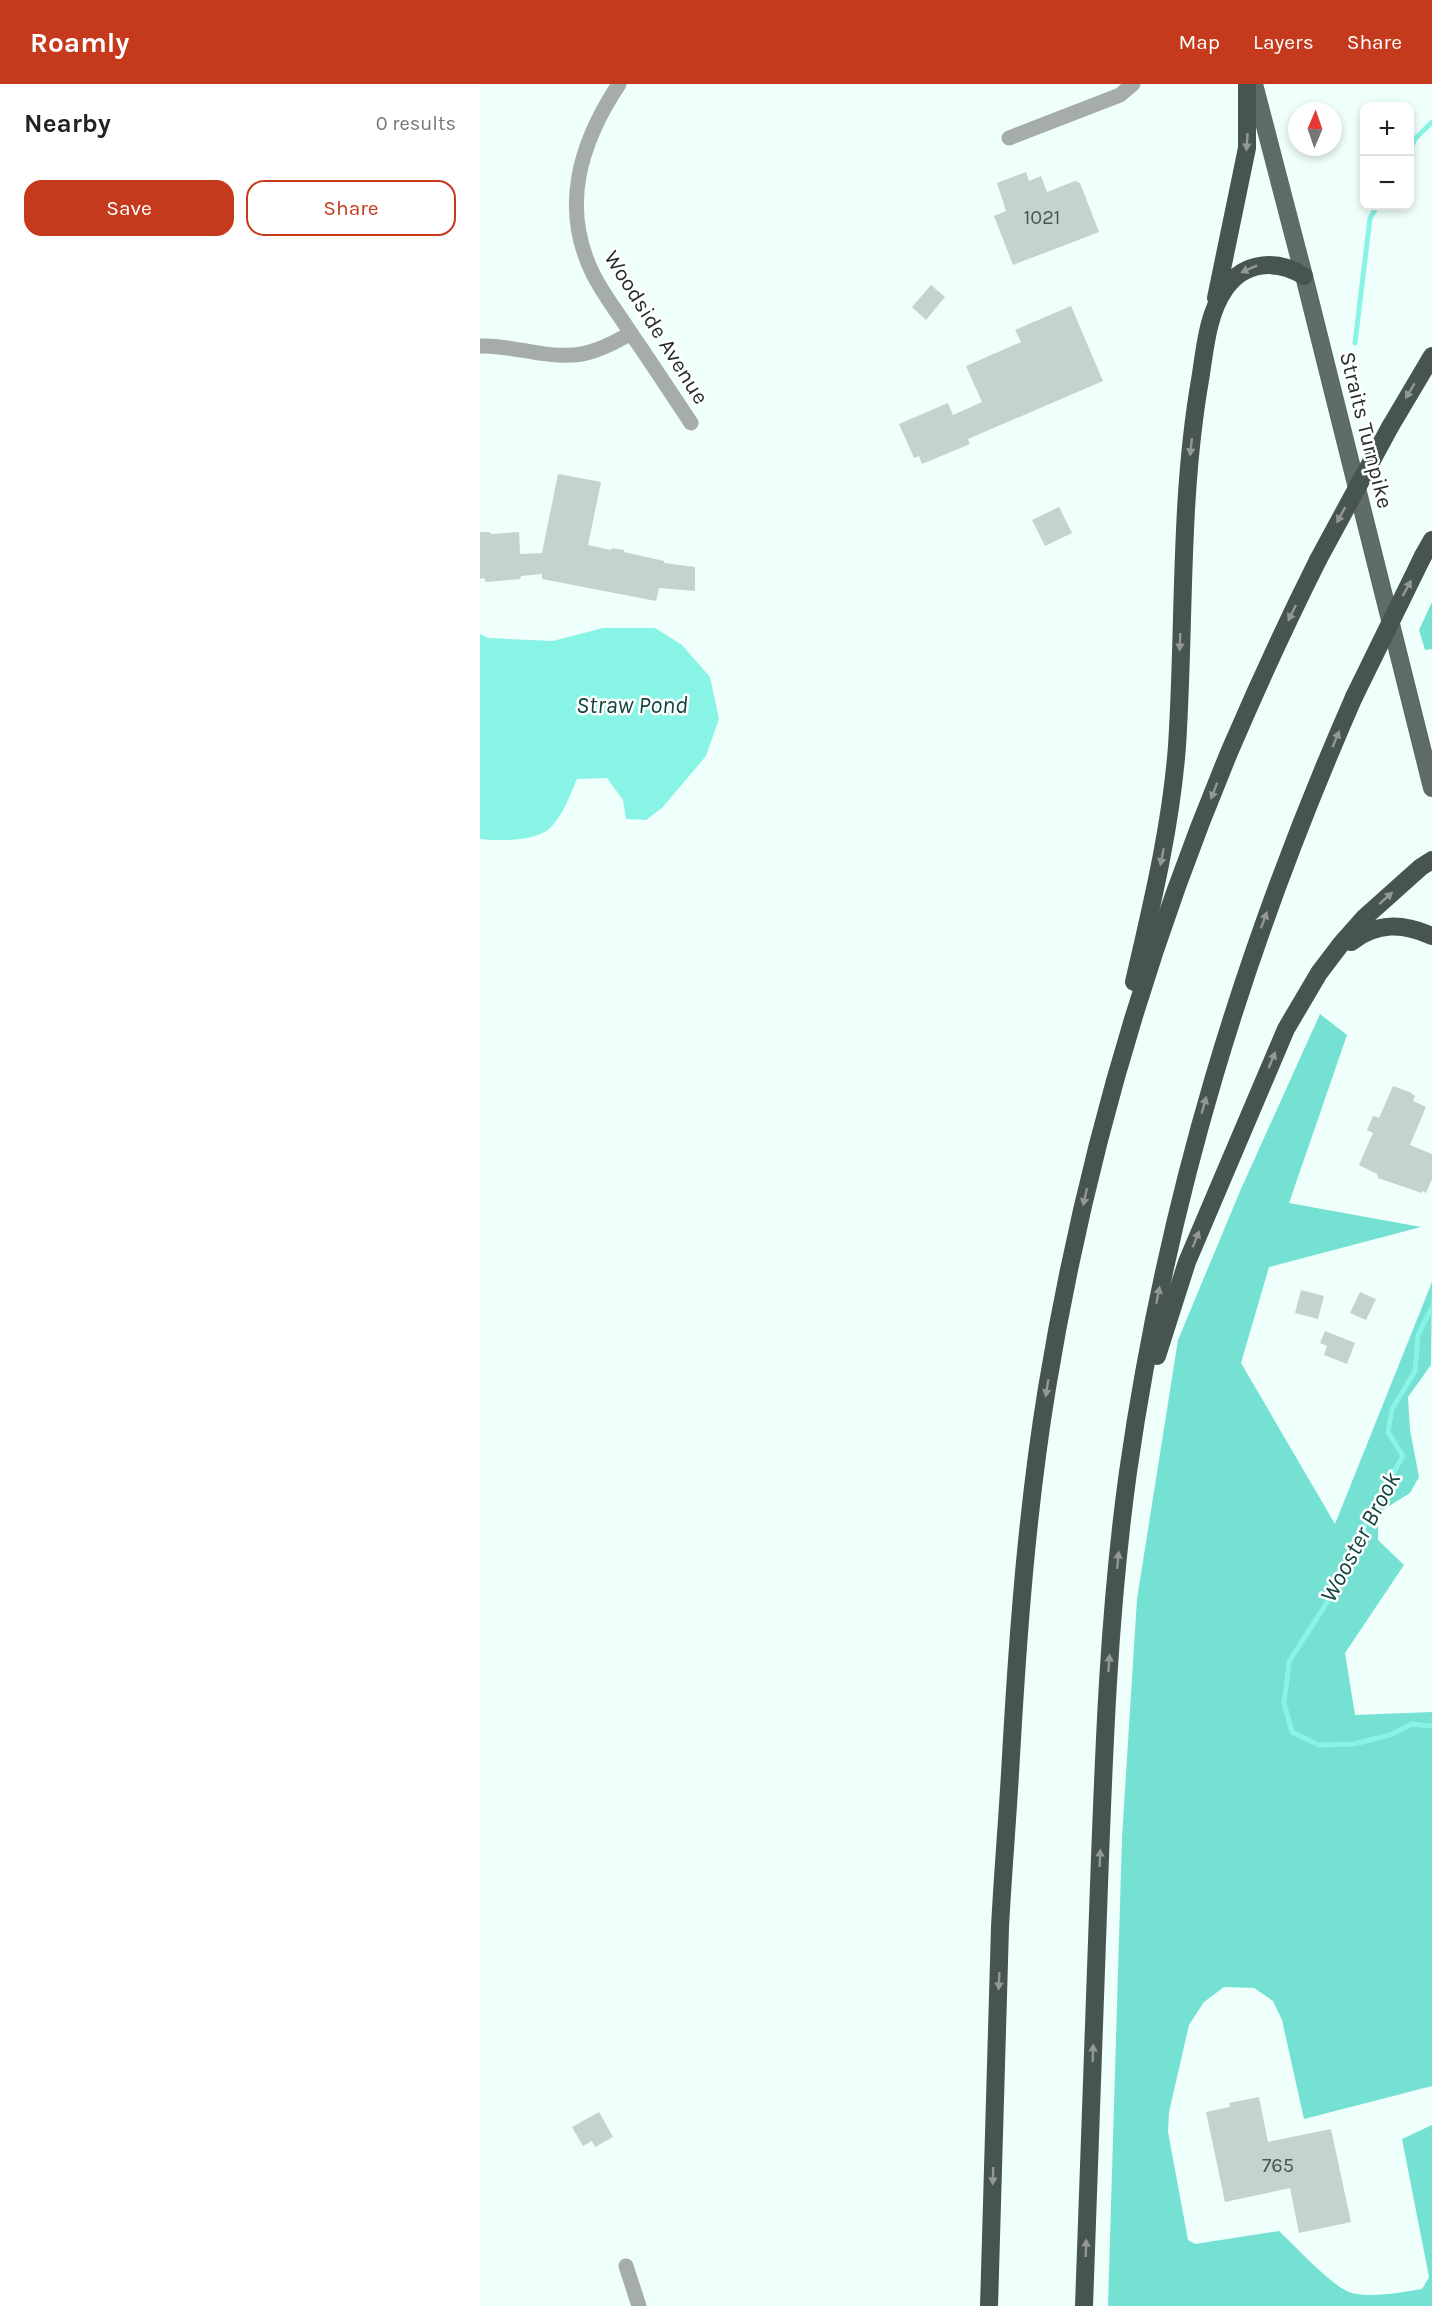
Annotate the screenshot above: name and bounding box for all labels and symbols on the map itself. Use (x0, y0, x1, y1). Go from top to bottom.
north arrow (1288, 102, 1342, 156)
one-way arrow (1242, 133, 1252, 152)
house number: 1021 (1024, 206, 1060, 229)
street label: Woodside Avenue (598, 246, 714, 409)
one-way arrow (1241, 265, 1258, 274)
street label: Straits Turnpike (1334, 349, 1398, 511)
one-way arrow (1405, 383, 1416, 400)
one-way arrow (1186, 438, 1196, 457)
one-way arrow (1336, 507, 1346, 524)
one-way arrow (1402, 579, 1411, 596)
one-way arrow (1288, 604, 1297, 621)
one-way arrow (1176, 632, 1185, 651)
water label: Straw Pond (576, 691, 688, 719)
one-way arrow (1331, 730, 1340, 747)
one-way arrow (1209, 782, 1218, 800)
one-way arrow (1157, 847, 1166, 866)
one-way arrow (1379, 892, 1393, 906)
one-way arrow (1259, 911, 1269, 929)
one-way arrow (1268, 1051, 1278, 1069)
one-way arrow (1200, 1096, 1209, 1114)
one-way arrow (1080, 1188, 1090, 1206)
one-way arrow (1192, 1230, 1202, 1248)
one-way arrow (1154, 1285, 1163, 1304)
one-way arrow (1042, 1379, 1051, 1398)
water label: Wooster Brook (1314, 1466, 1406, 1607)
one-way arrow (1113, 1550, 1123, 1569)
one-way arrow (1105, 1653, 1114, 1672)
one-way arrow (1096, 1848, 1105, 1867)
one-way arrow (994, 1971, 1003, 1990)
one-way arrow (1089, 2043, 1098, 2062)
house number: 765 (1262, 2154, 1294, 2177)
one-way arrow (988, 2166, 998, 2185)
one-way arrow (1082, 2238, 1091, 2257)

